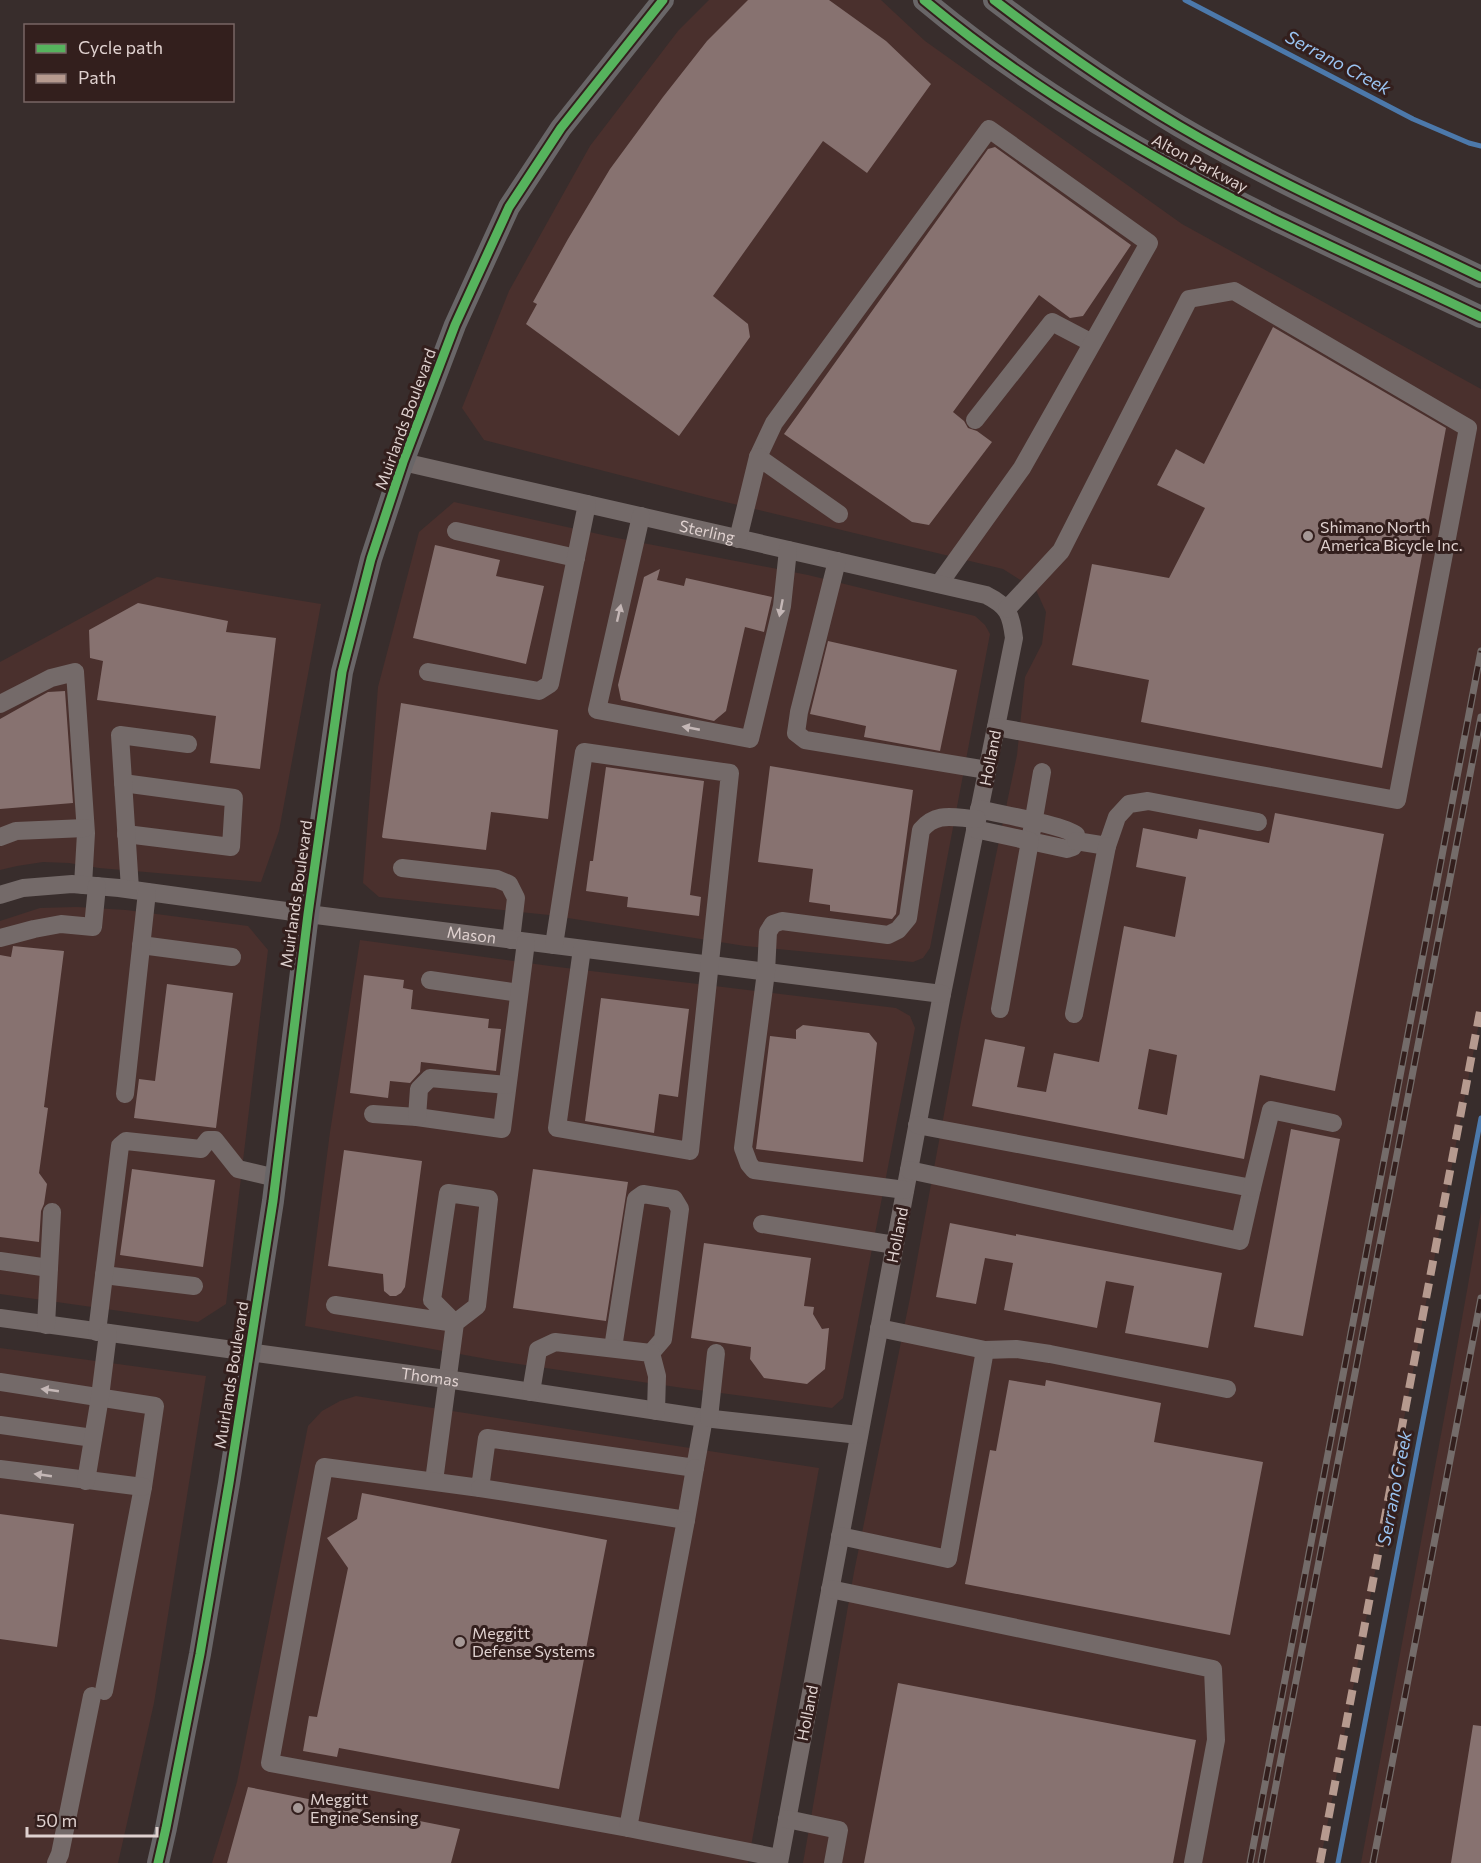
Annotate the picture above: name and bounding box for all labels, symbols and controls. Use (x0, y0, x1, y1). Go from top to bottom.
legend (24, 24, 234, 102)
water label: Serrano Creek (1282, 25, 1396, 100)
text: Cycle path (78, 36, 163, 58)
text: Path (78, 66, 116, 88)
street label: Alton Parkway (1149, 129, 1251, 196)
street label: Muirlands Boulevard (370, 346, 439, 492)
street label: Sterling (678, 515, 737, 547)
place label: Shimano North America Bicycle Inc. (1320, 517, 1462, 554)
marker: Shimano North America Bicycle Inc. (1301, 529, 1315, 543)
one-way arrow (776, 599, 785, 618)
one-way arrow (614, 604, 624, 622)
one-way arrow (681, 723, 700, 732)
street label: Holland (975, 728, 1004, 787)
street label: Muirlands Boulevard (276, 819, 315, 969)
street label: Mason (446, 922, 497, 947)
street label: Holland (882, 1205, 911, 1264)
street label: Muirlands Boulevard (209, 1300, 252, 1450)
street label: Thomas (400, 1363, 461, 1390)
one-way arrow (41, 1385, 60, 1394)
water label: Serrano Creek (1372, 1427, 1416, 1547)
one-way arrow (34, 1470, 53, 1479)
place label: Meggitt Defense Systems (472, 1623, 595, 1660)
marker: Meggitt Defense Systems (453, 1635, 467, 1649)
street label: Holland (792, 1683, 821, 1742)
place label: Meggitt Engine Sensing (310, 1789, 419, 1826)
scale bar (27, 1800, 158, 1838)
marker: Meggitt Engine Sensing (291, 1801, 305, 1815)
text: 50 m (36, 1809, 77, 1831)

